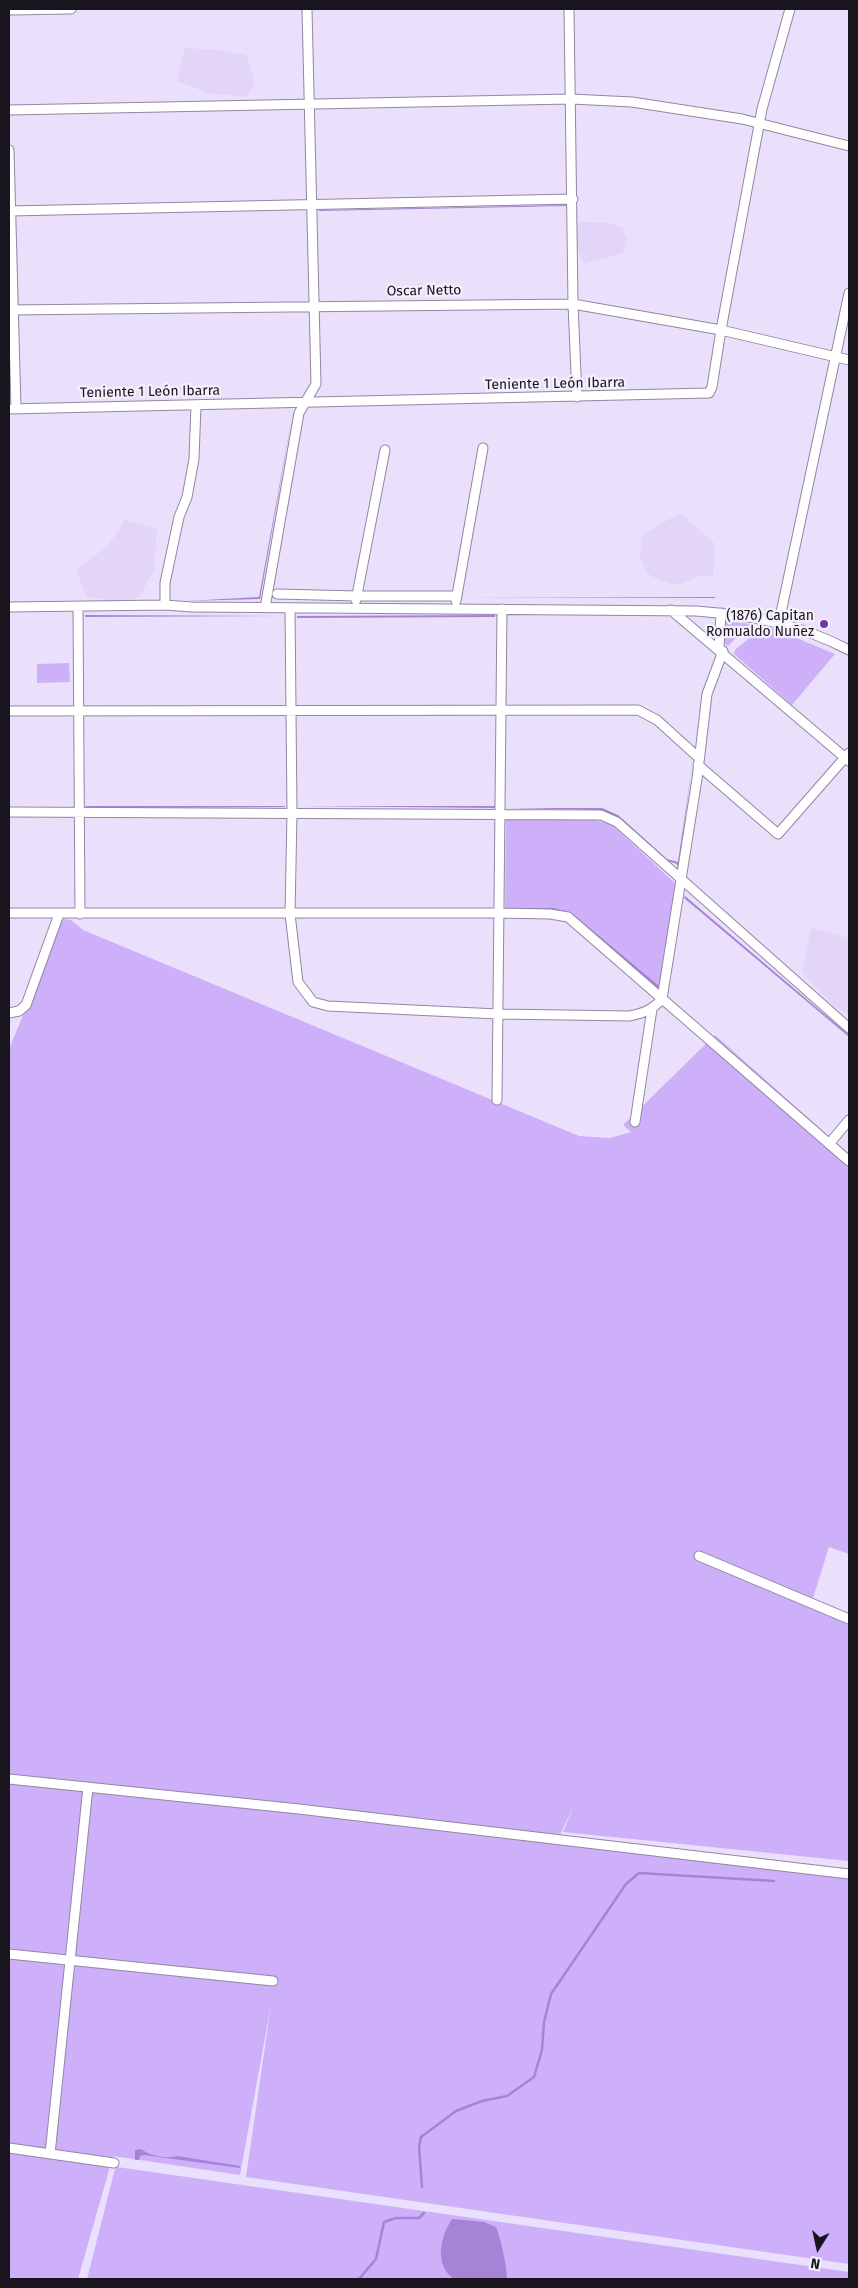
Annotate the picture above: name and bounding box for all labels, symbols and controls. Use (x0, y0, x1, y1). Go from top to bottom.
street label: Oscar Netto (386, 282, 462, 300)
street label: Teniente 1 León Ibarra (485, 374, 625, 394)
street label: Teniente 1 León Ibarra (80, 382, 220, 402)
place label: (1876) Capitan Romualdo Nuñez (706, 608, 814, 640)
marker: (1876) Capitan Romualdo Nuñez (818, 618, 830, 630)
north arrow (793, 2223, 843, 2273)
text: N (809, 2254, 821, 2272)

